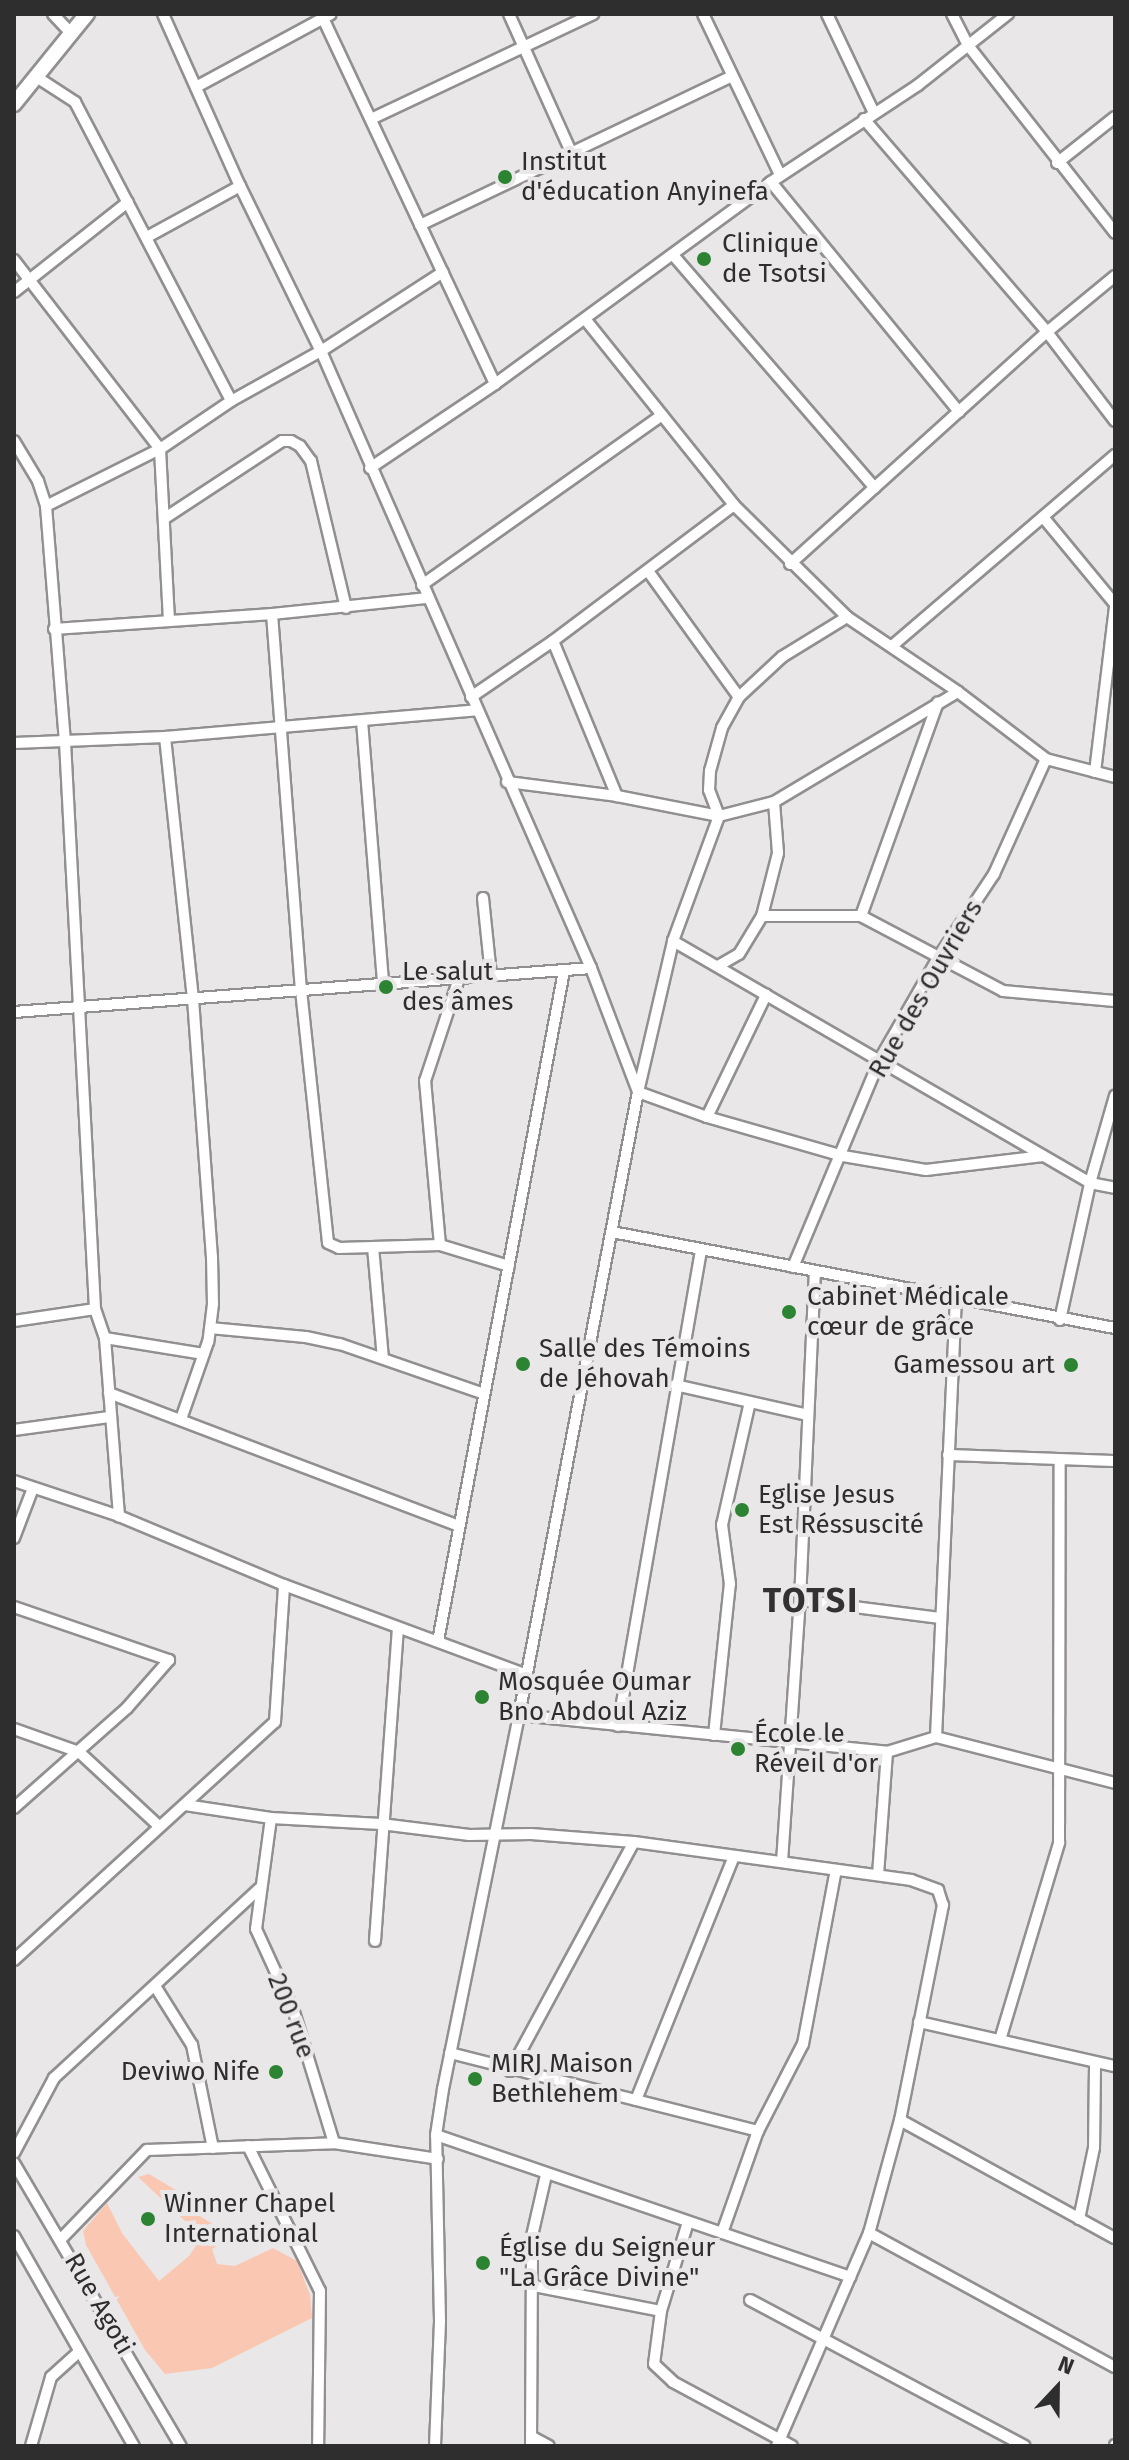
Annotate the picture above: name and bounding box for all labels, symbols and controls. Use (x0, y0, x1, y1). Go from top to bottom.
place label: Institut d'éducation Anyinefa (521, 146, 769, 208)
marker: Institut d'éducation Anyinefa (496, 168, 514, 186)
place label: Clinique de Tsotsi (722, 228, 827, 290)
marker: Clinique de Tsotsi (693, 248, 715, 270)
street label: Rue des Ouvriers (863, 895, 989, 1083)
place label: Le salut des âmes (402, 956, 513, 1018)
marker: Le salut des âmes (377, 978, 395, 996)
place label: Cabinet Médicale cœur de grâce (807, 1281, 1009, 1342)
marker: Cabinet Médicale cœur de grâce (778, 1301, 800, 1323)
place label: Salle des Témoins de Jéhovah (539, 1333, 750, 1394)
place label: Gamessou art (893, 1349, 1055, 1381)
marker: Salle des Témoins de Jéhovah (514, 1355, 532, 1373)
marker: Gamessou art (1062, 1356, 1080, 1374)
place label: Eglise Jesus Est Réssuscité (758, 1479, 924, 1540)
marker: Eglise Jesus Est Réssuscité (733, 1501, 751, 1519)
district label: TOTSI (763, 1581, 859, 1621)
place label: Mosquée Oumar Bno Abdoul Aziz (498, 1666, 691, 1728)
marker: Mosquée Oumar Bno Abdoul Aziz (473, 1688, 491, 1706)
place label: École le Réveil d'or (754, 1718, 878, 1780)
marker: École le Réveil d'or (729, 1740, 747, 1758)
street label: 200 rue (261, 1969, 321, 2063)
place label: MIRJ Maison Bethlehem (491, 2048, 633, 2110)
place label: Deviwo Nife (121, 2056, 260, 2088)
marker: Deviwo Nife (267, 2063, 285, 2081)
marker: MIRJ Maison Bethlehem (466, 2070, 484, 2088)
place label: Winner Chapel International (164, 2188, 335, 2250)
marker: Winner Chapel International (139, 2210, 157, 2228)
place label: Église du Seigneur "La Grâce Divine" (499, 2232, 715, 2294)
street label: Rue Agoti (58, 2248, 140, 2360)
marker: Église du Seigneur "La Grâce Divine" (474, 2254, 492, 2272)
north arrow (1017, 2348, 1097, 2428)
text: N (1054, 2350, 1078, 2381)

